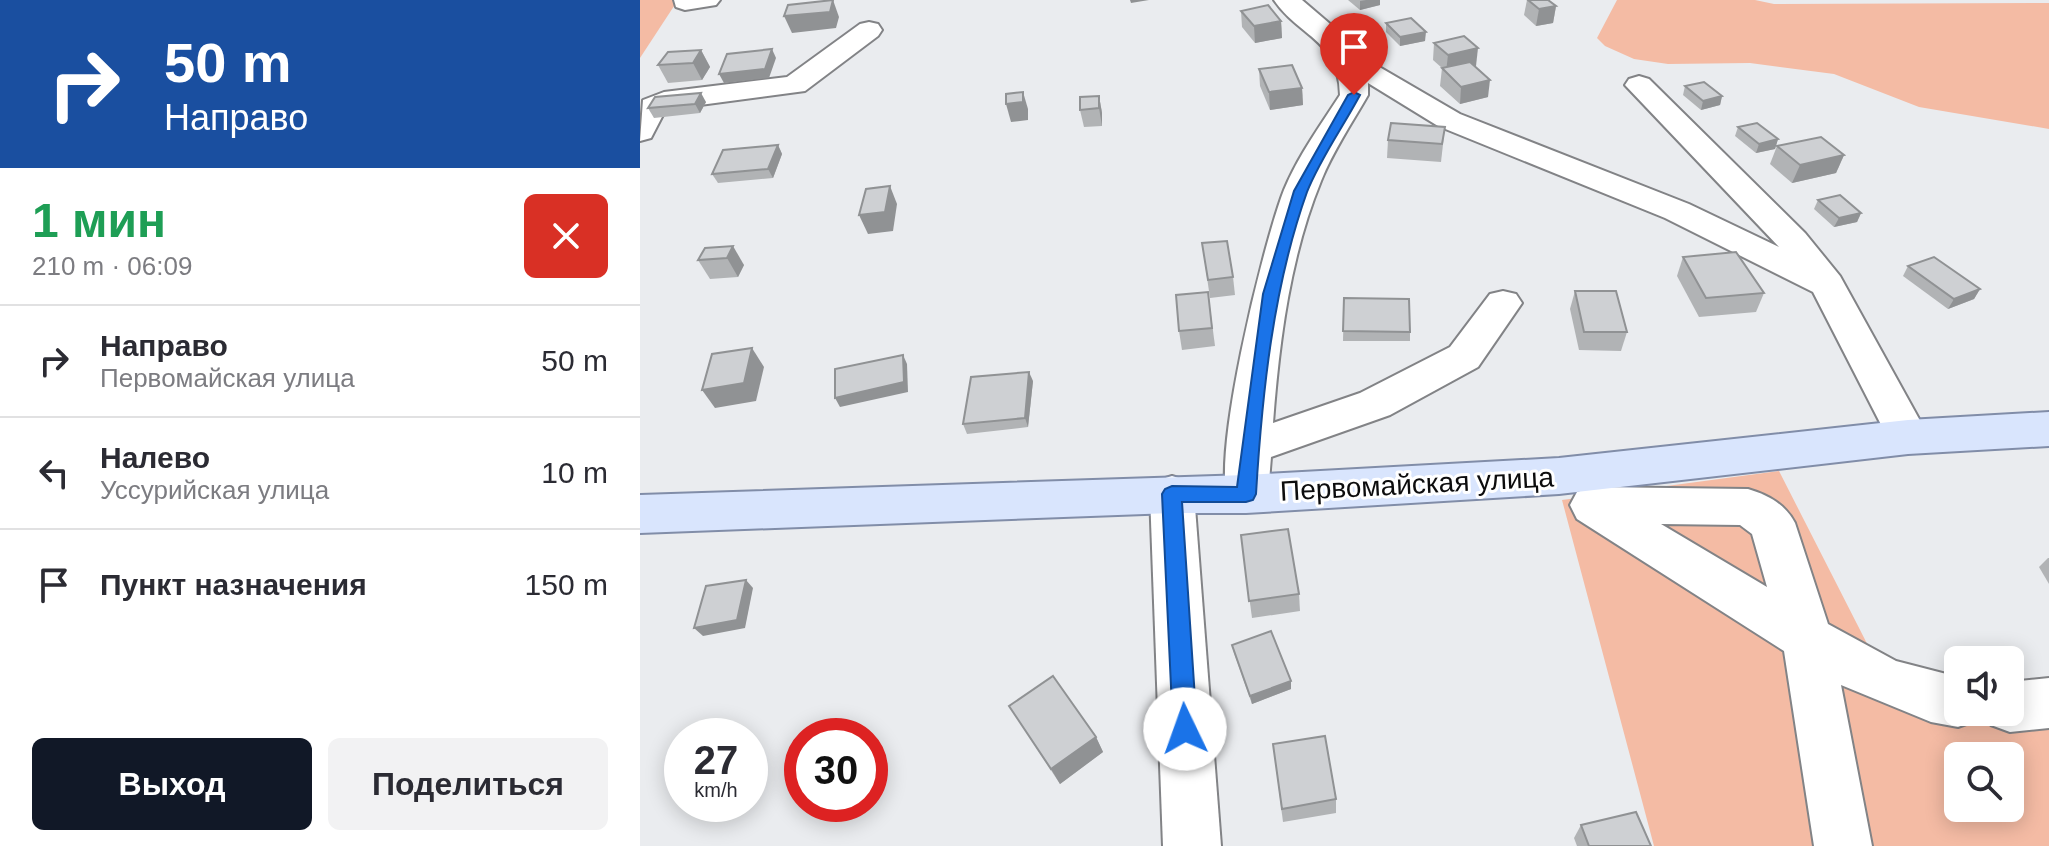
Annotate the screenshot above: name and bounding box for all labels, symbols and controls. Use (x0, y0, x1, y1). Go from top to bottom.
pin (1320, 13, 1388, 95)
icon: arrive (1332, 25, 1376, 69)
text: 50 m (164, 31, 292, 94)
icon: right (32, 32, 136, 136)
text: Направо (164, 97, 308, 138)
text: 1 мин (32, 194, 166, 247)
button: close (524, 194, 608, 278)
text: 210 m · 06:09 (32, 251, 192, 281)
text: Направо (100, 329, 228, 362)
icon: right (32, 339, 76, 383)
text: 50 m (541, 344, 608, 377)
text: Первомайская улица (100, 363, 355, 393)
text: Налево (100, 441, 210, 474)
icon: left (32, 451, 76, 495)
text: 10 m (541, 456, 608, 489)
street label: Первомайская улица (1279, 461, 1555, 507)
text: Уссурийская улица (100, 475, 329, 505)
icon: arrive (32, 563, 76, 607)
text: Пункт назначения (100, 568, 367, 601)
text: 150 m (525, 568, 608, 601)
map controls (1944, 646, 2024, 822)
button: sound (1944, 646, 2024, 726)
position arrow (1143, 687, 1227, 771)
speed limit sign: 30 (784, 718, 888, 822)
button: Выход (32, 738, 312, 830)
button: Поделиться (328, 738, 608, 830)
text: 27 (694, 738, 738, 782)
button: search (1944, 742, 2024, 822)
text: km/h (694, 779, 738, 801)

